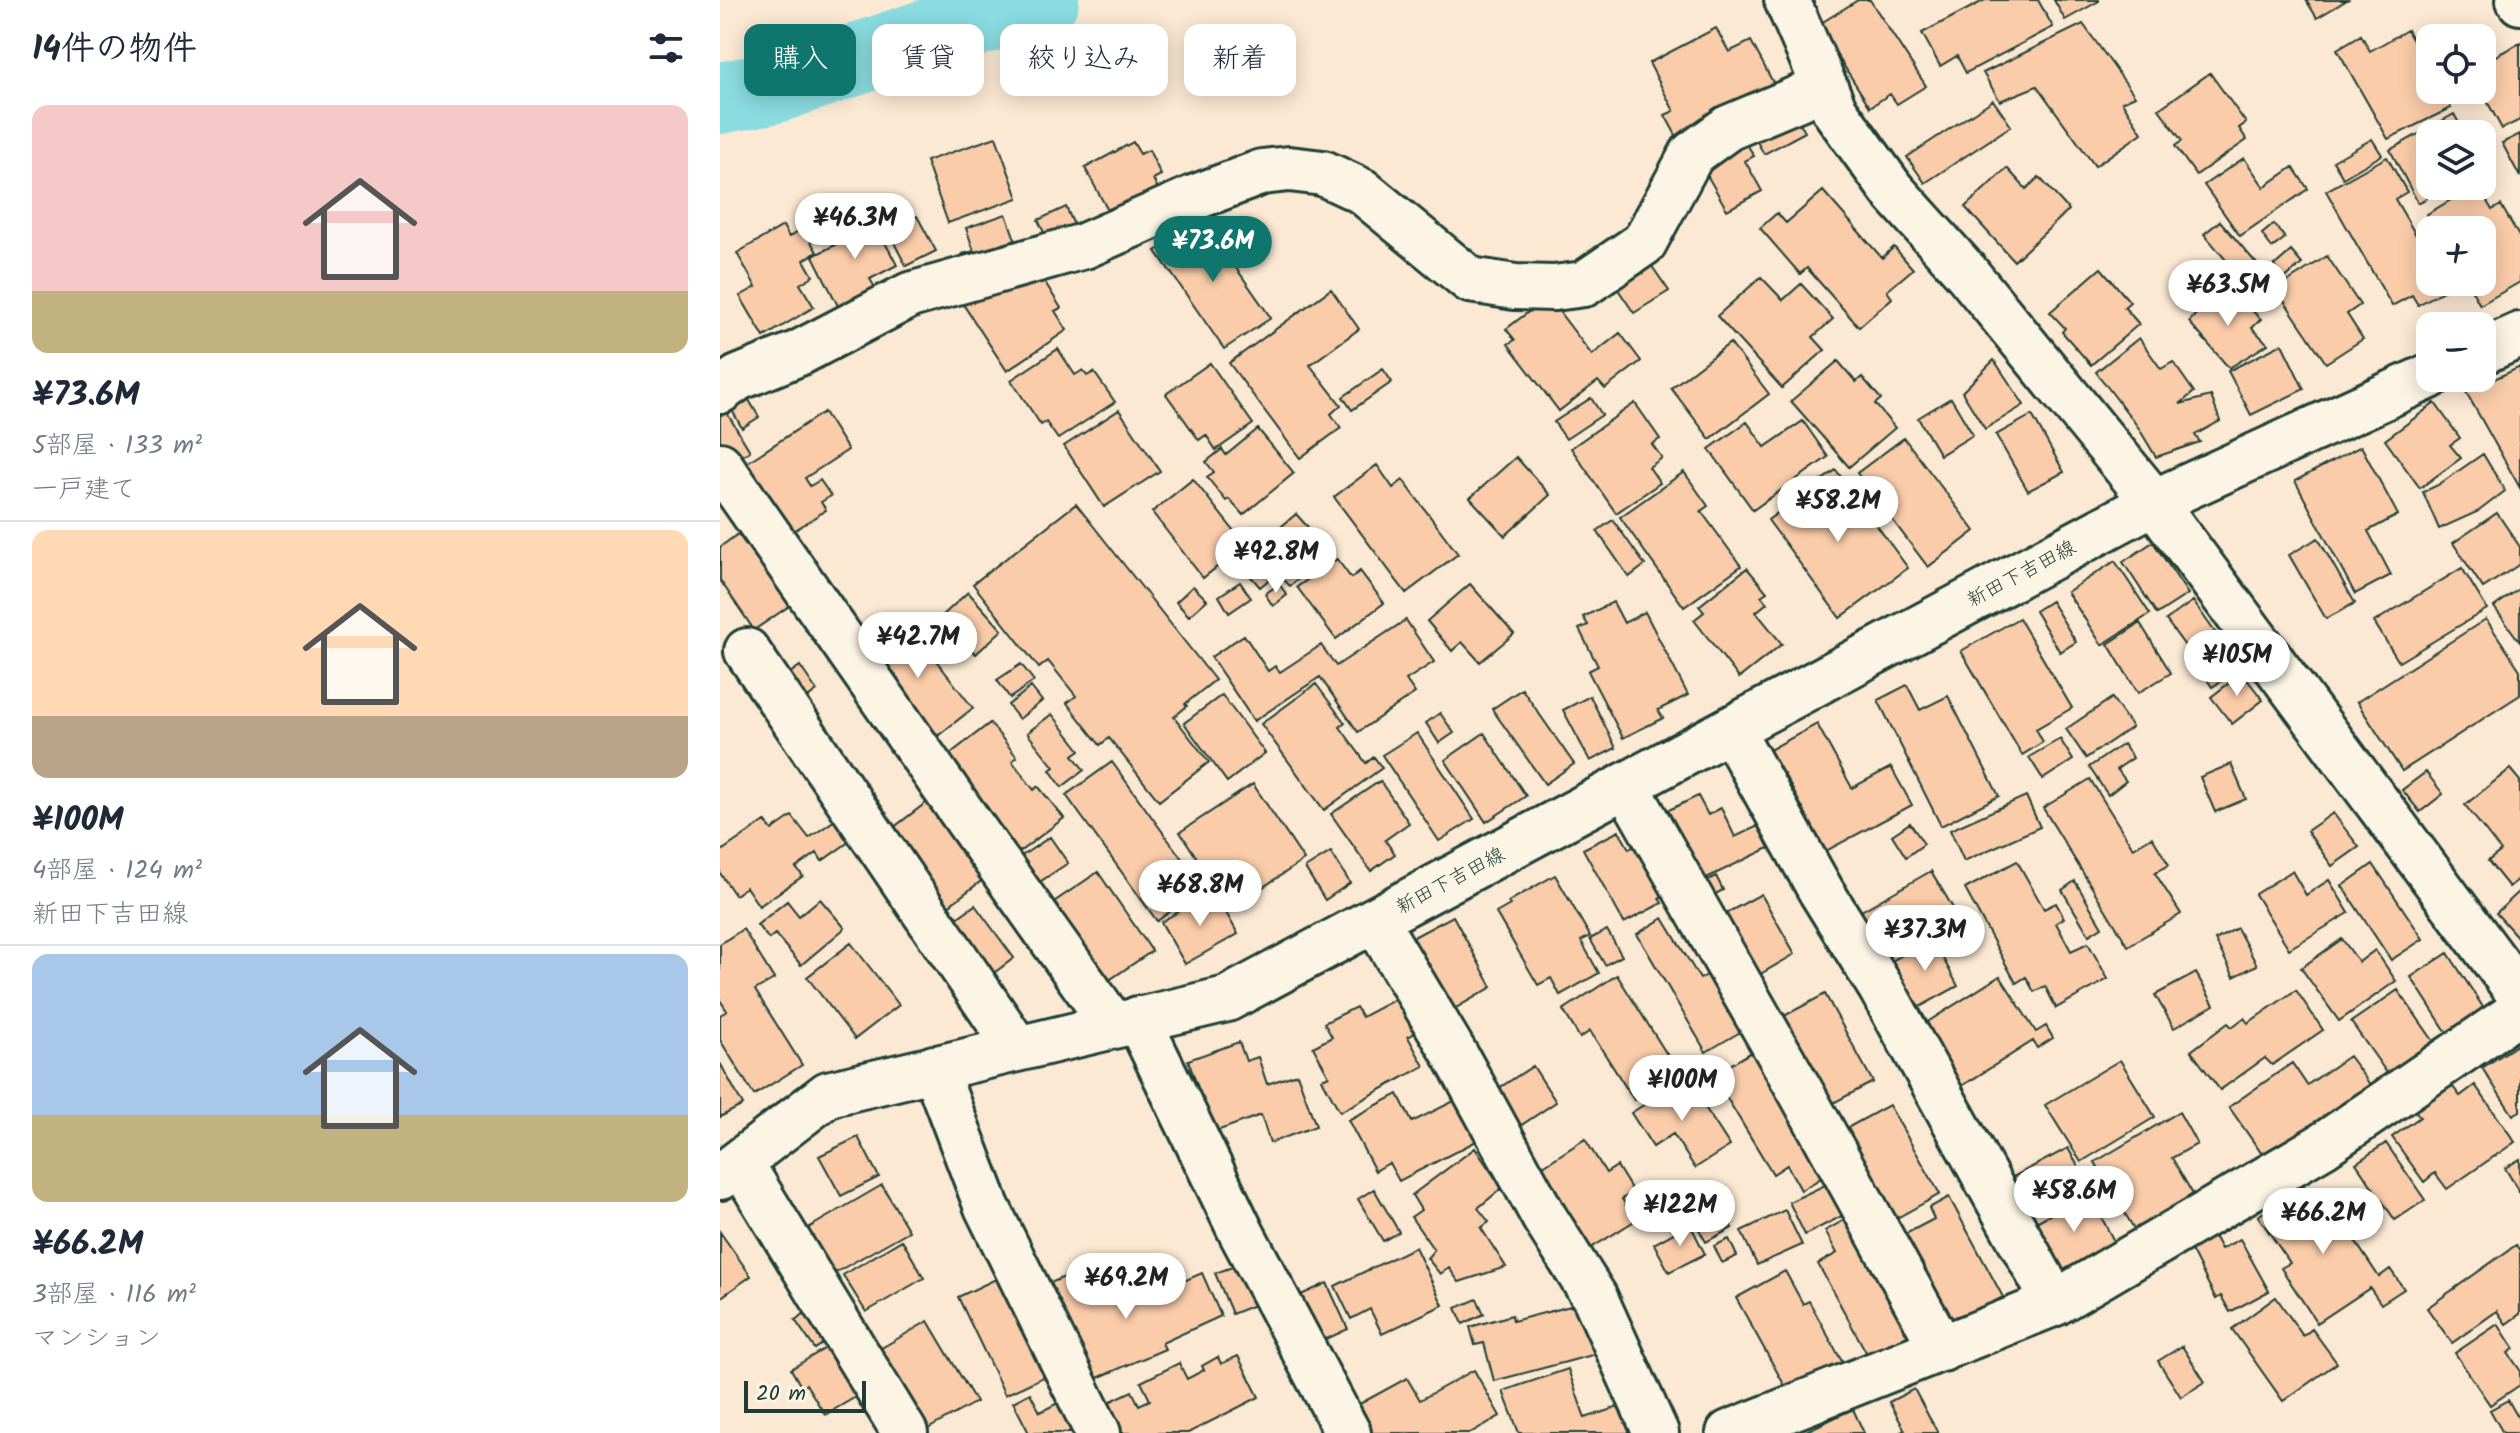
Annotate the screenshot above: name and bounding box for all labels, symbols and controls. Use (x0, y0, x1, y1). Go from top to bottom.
text: 14件の物件 (32, 23, 197, 77)
chip: 購入 (744, 24, 856, 96)
chip: 賃貸 (872, 24, 984, 96)
chip: 絞り込み (1000, 24, 1168, 96)
chip: 新着 (1184, 24, 1296, 96)
map controls (2416, 24, 2496, 392)
button: locate (2416, 24, 2496, 104)
icon: filters (644, 26, 688, 70)
button: layers (2416, 120, 2496, 200)
icon: home (288, 157, 432, 301)
pin: ¥46.3M (790, 193, 920, 261)
text: ¥46.3M (813, 198, 897, 240)
pin: ¥73.6M (1148, 216, 1278, 284)
button: + (2416, 216, 2496, 296)
text: ¥73.6M (1172, 221, 1254, 263)
pin: ¥63.5M (2163, 260, 2293, 328)
text: ¥63.5M (2186, 265, 2270, 307)
button: − (2416, 312, 2496, 392)
text: ¥73.6M (32, 369, 140, 423)
text: 5部屋 · 133 m² (32, 425, 202, 467)
text: 一戸建て (32, 469, 136, 511)
pin: ¥58.2M (1773, 476, 1903, 544)
text: ¥58.2M (1795, 481, 1881, 523)
pin: ¥92.8M (1211, 527, 1341, 595)
text: ¥92.8M (1233, 532, 1319, 574)
street label: 新田下吉田線 (1961, 532, 2082, 617)
icon: home (288, 582, 432, 726)
pin: ¥42.7M (853, 612, 983, 680)
text: ¥42.7M (876, 617, 960, 659)
pin: ¥105M (2181, 630, 2293, 698)
text: ¥105M (2202, 635, 2272, 677)
text: ¥100M (32, 794, 124, 848)
street label: 新田下吉田線 (1390, 839, 1511, 924)
text: 4部屋 · 124 m² (32, 850, 202, 892)
pin: ¥68.8M (1135, 860, 1265, 928)
text: ¥68.8M (1157, 865, 1243, 907)
text: 新田下吉田線 (32, 894, 188, 936)
pin: ¥37.3M (1860, 905, 1990, 973)
text: ¥37.3M (1884, 910, 1966, 952)
icon: home (288, 1006, 432, 1150)
pin: ¥100M (1626, 1055, 1738, 1123)
text: ¥100M (1647, 1060, 1717, 1102)
pin: ¥58.6M (2009, 1166, 2139, 1234)
text: ¥58.6M (2032, 1171, 2116, 1213)
pin: ¥122M (1624, 1180, 1736, 1248)
text: ¥122M (1643, 1185, 1717, 1227)
pin: ¥66.2M (2258, 1188, 2388, 1256)
text: ¥66.2M (2280, 1193, 2366, 1235)
text: ¥66.2M (32, 1218, 143, 1272)
pin: ¥69.2M (1061, 1253, 1191, 1321)
text: ¥69.2M (1084, 1258, 1168, 1300)
text: 3部屋 · 116 m² (32, 1274, 196, 1316)
text: マンション (32, 1318, 161, 1360)
scale bar (744, 1377, 866, 1413)
text: 20 m (756, 1377, 806, 1412)

